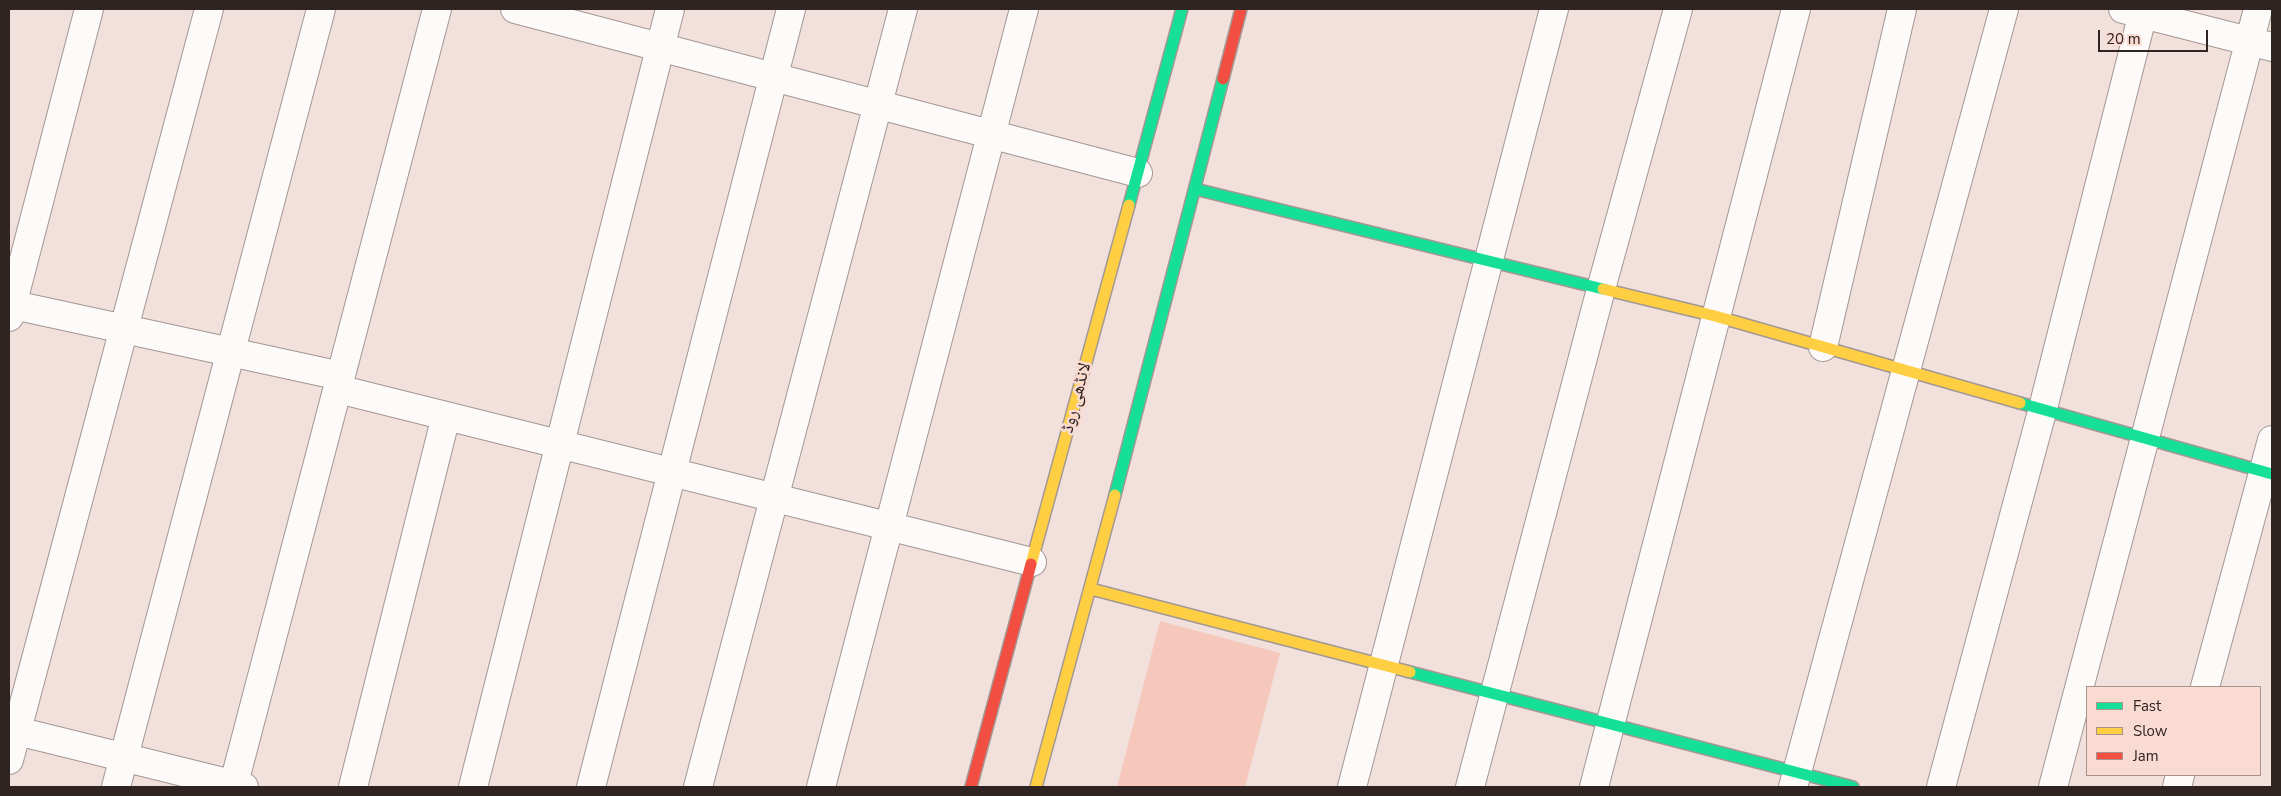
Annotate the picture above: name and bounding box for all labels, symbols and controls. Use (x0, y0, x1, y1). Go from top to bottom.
scale bar (2101, 20, 2211, 52)
text: 20 m (2106, 29, 2141, 49)
street label: لانڈھی روڈ (1057, 361, 1097, 435)
legend (2086, 686, 2261, 776)
text: Fast (2133, 696, 2161, 716)
text: Slow (2133, 721, 2167, 741)
text: Jam (2133, 746, 2159, 766)

